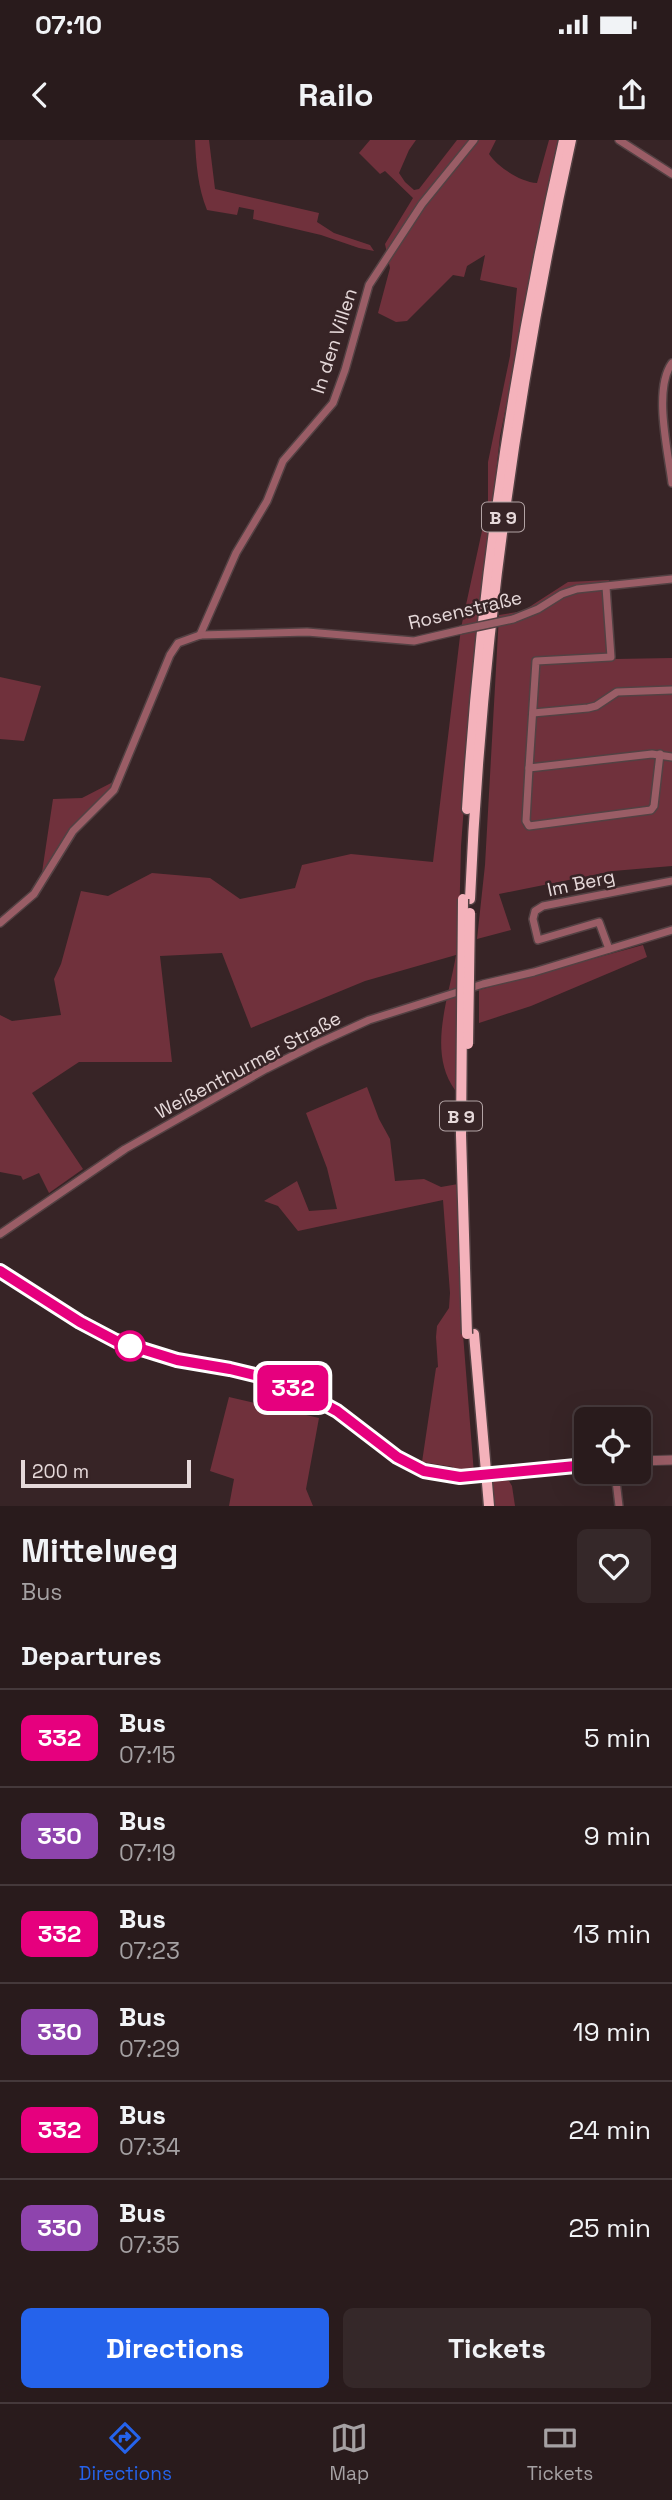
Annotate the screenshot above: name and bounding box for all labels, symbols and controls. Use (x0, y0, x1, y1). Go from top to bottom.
text: 07:10 (35, 8, 102, 42)
text: Railo (298, 75, 374, 115)
icon: back (21, 76, 59, 114)
icon: share (613, 76, 651, 114)
street label: In den Villen (305, 285, 363, 397)
road number: B 9 (482, 502, 524, 531)
street label: Rosenstraße (406, 585, 524, 635)
street label: Im Berg (545, 864, 617, 902)
street label: Weißenthurmer Straße (151, 1005, 345, 1125)
road number: B 9 (440, 1101, 482, 1130)
unlabelled marker (115, 1331, 145, 1361)
line badge: 332 (253, 1365, 333, 1411)
text: 332 (271, 1372, 315, 1403)
map controls (574, 1407, 651, 1484)
button: locate (574, 1407, 651, 1484)
scale bar (21, 1457, 191, 1489)
text: 200 m (32, 1459, 89, 1484)
button: heart (577, 1529, 651, 1603)
text: Mittelweg (21, 1530, 178, 1572)
text: Bus (21, 1577, 62, 1607)
text: Departures (21, 1639, 162, 1673)
text: Bus (119, 1706, 166, 1740)
text: 5 min (584, 1721, 651, 1755)
text: 332 (38, 1722, 81, 1753)
text: 07:15 (119, 1740, 176, 1770)
text: Bus (119, 1804, 166, 1838)
text: 9 min (584, 1819, 651, 1853)
text: 330 (37, 1820, 82, 1851)
text: 07:19 (119, 1838, 176, 1868)
text: Bus (119, 1902, 166, 1936)
text: 13 min (573, 1917, 651, 1951)
text: 332 (38, 1918, 81, 1949)
text: 07:23 (119, 1936, 180, 1966)
text: Bus (119, 2000, 166, 2034)
text: 19 min (573, 2015, 651, 2049)
text: 330 (37, 2016, 82, 2047)
text: 07:29 (119, 2034, 180, 2064)
text: Bus (119, 2098, 166, 2132)
text: 24 min (568, 2113, 651, 2147)
text: 332 (38, 2114, 81, 2145)
text: 07:34 (119, 2132, 180, 2162)
text: Bus (119, 2196, 166, 2230)
text: 25 min (568, 2211, 651, 2245)
text: 330 (37, 2212, 82, 2243)
text: 07:35 (119, 2230, 180, 2260)
button: Directions (21, 2308, 329, 2388)
button: Tickets (343, 2308, 651, 2388)
tab: Directions (79, 2419, 172, 2486)
tab: Map (330, 2419, 369, 2486)
tab: Tickets (527, 2419, 593, 2486)

